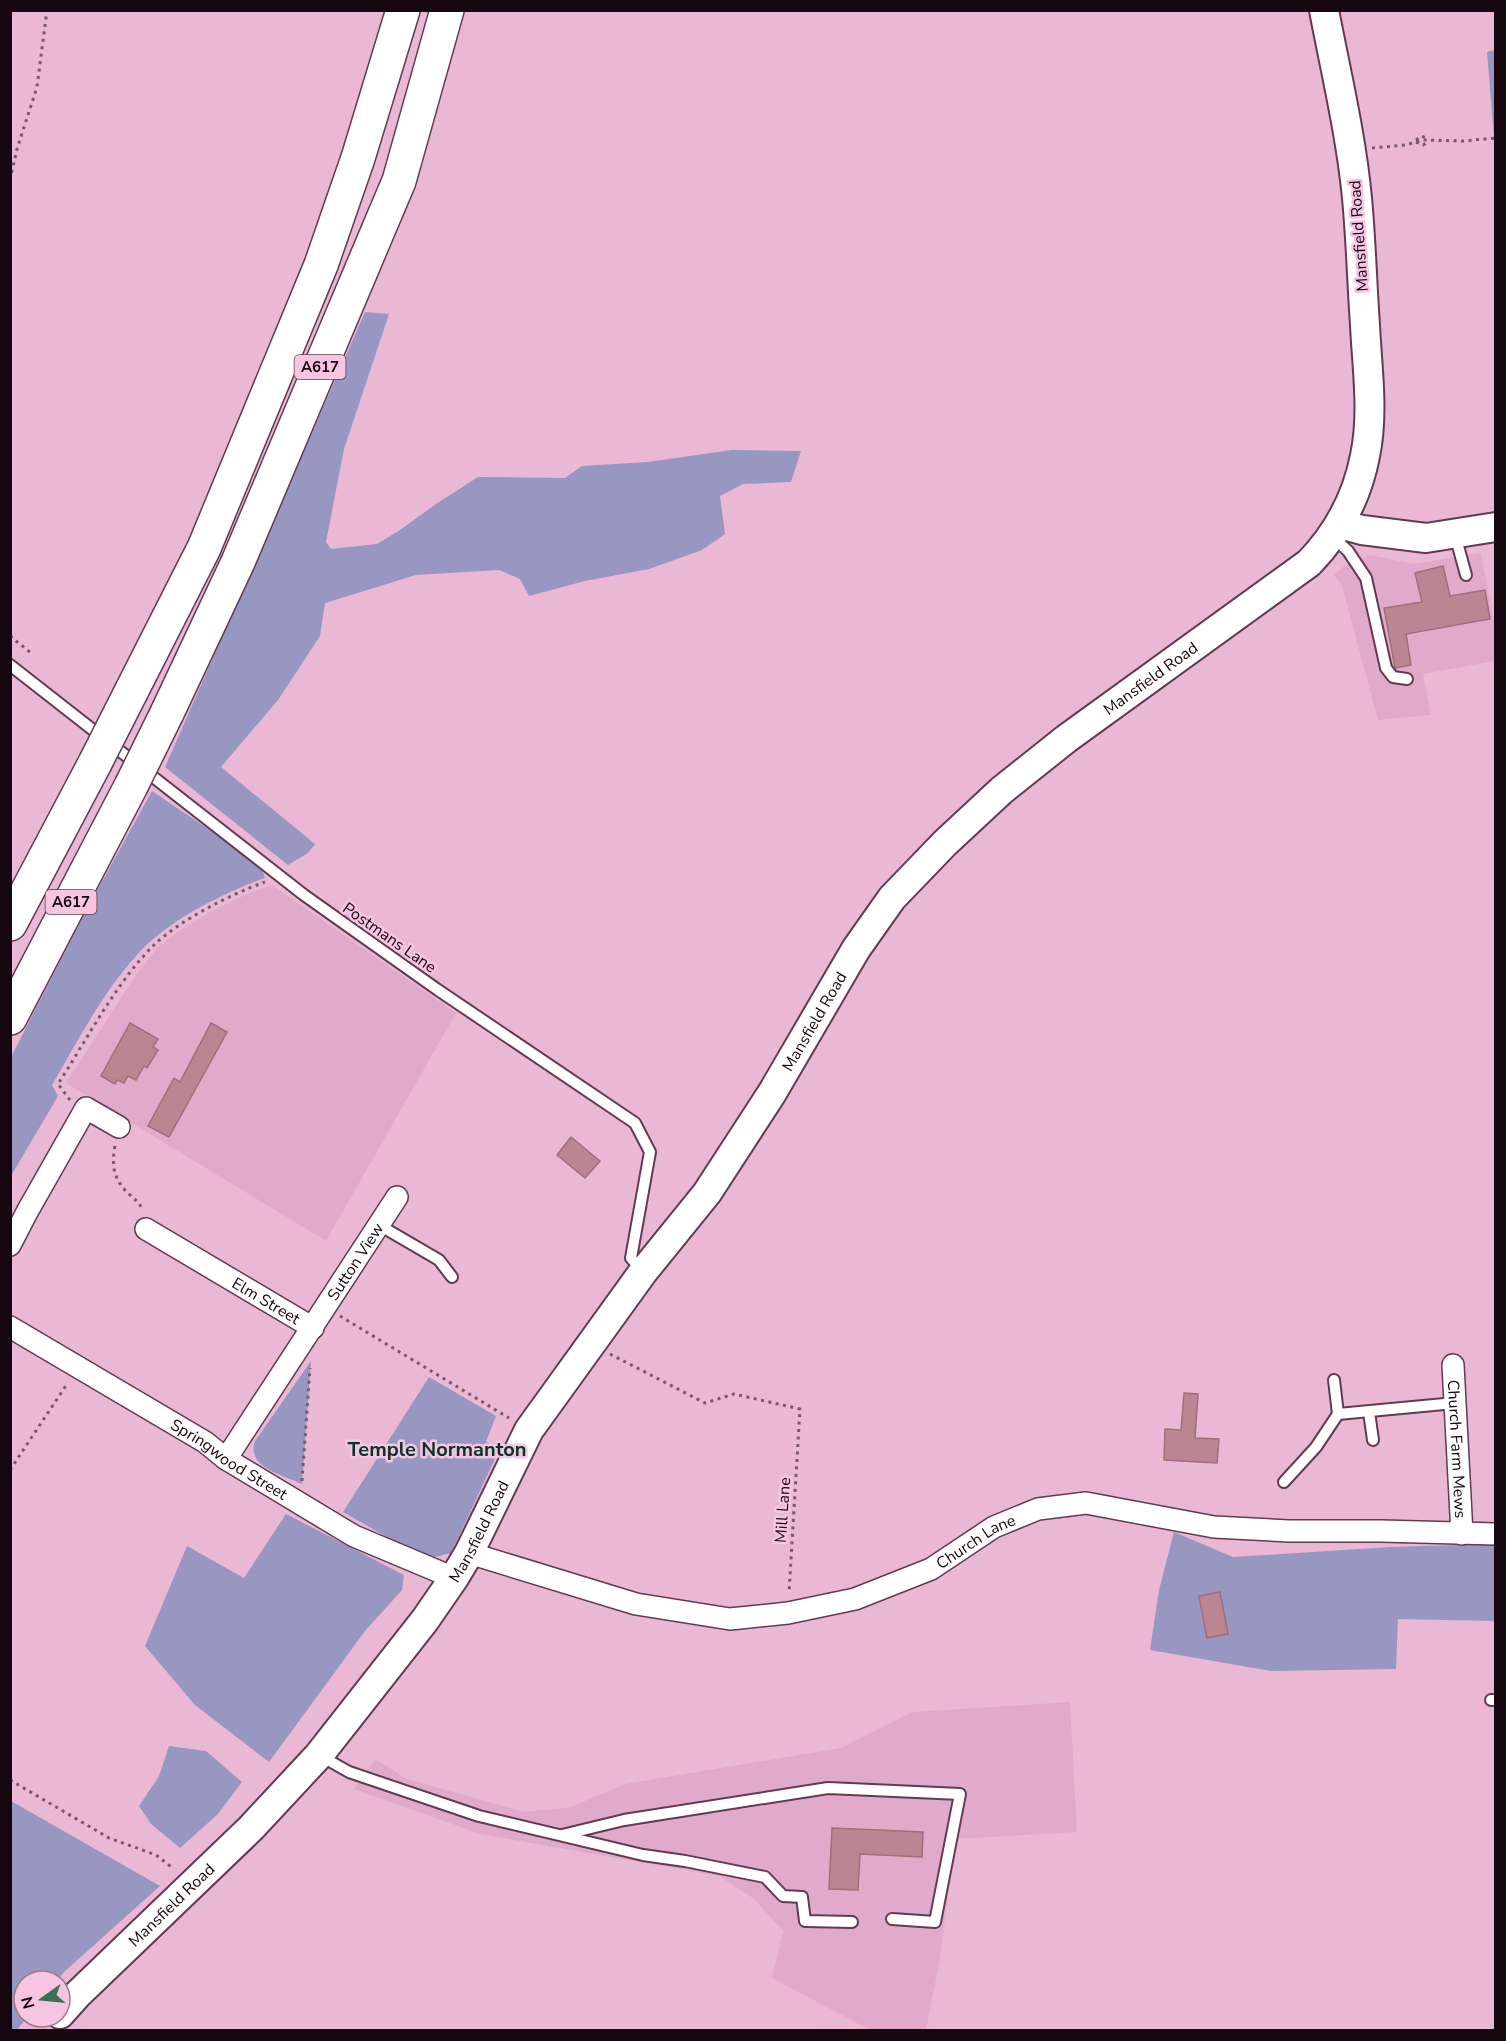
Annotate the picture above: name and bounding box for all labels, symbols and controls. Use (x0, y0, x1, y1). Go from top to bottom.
street label: Mansfield Road (1344, 179, 1374, 292)
road number: A617 (294, 355, 346, 379)
street label: Mansfield Road (1099, 637, 1202, 721)
road number: A617 (46, 890, 97, 914)
street label: Postmans Lane (338, 897, 441, 978)
street label: Mansfield Road (777, 968, 852, 1076)
street label: Sutton View (322, 1218, 390, 1305)
street label: Elm Street (228, 1273, 304, 1330)
street label: Church Farm Mews (1442, 1379, 1471, 1519)
street label: Springwood Street (166, 1414, 292, 1506)
district label: Temple Normanton (347, 1436, 527, 1463)
street label: Mansfield Road (444, 1477, 515, 1587)
street label: Mill Lane (770, 1477, 796, 1544)
street label: Church Lane (932, 1509, 1019, 1575)
street label: Mansfield Road (124, 1859, 220, 1952)
north arrow (12, 1969, 72, 2029)
text: N (16, 1994, 41, 2011)

